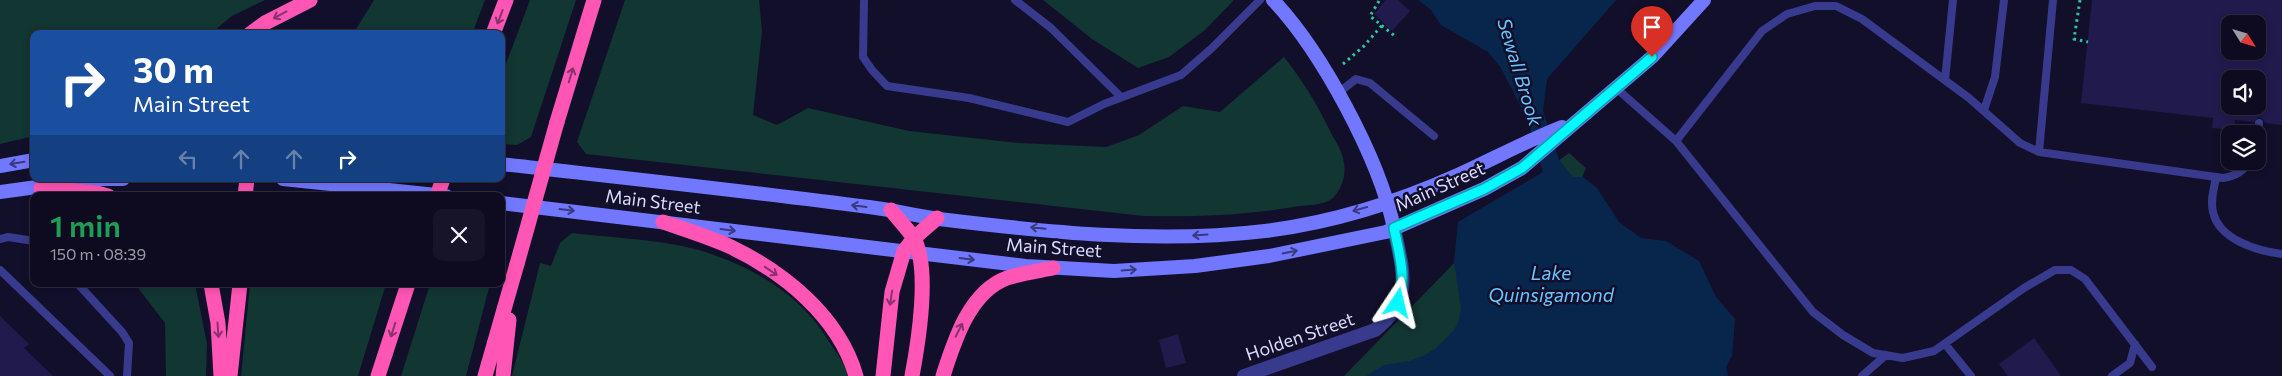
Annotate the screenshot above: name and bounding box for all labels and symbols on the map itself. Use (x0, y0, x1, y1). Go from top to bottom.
pin (1631, 6, 1673, 57)
one-way arrow (495, 9, 504, 24)
one-way arrow (272, 10, 287, 20)
water label: Sewall Brook (1493, 15, 1548, 129)
north arrow (2221, 15, 2266, 60)
one-way arrow (567, 68, 577, 84)
street label: Main Street (1391, 157, 1488, 216)
one-way arrow (9, 158, 25, 168)
street label: Main Street (604, 184, 702, 218)
one-way arrow (852, 201, 868, 211)
one-way arrow (559, 205, 575, 215)
one-way arrow (1352, 205, 1368, 215)
one-way arrow (1030, 224, 1046, 233)
one-way arrow (720, 225, 736, 235)
one-way arrow (1192, 231, 1208, 240)
street label: Main Street (1006, 233, 1103, 261)
one-way arrow (1282, 247, 1298, 257)
one-way arrow (958, 254, 974, 264)
water label: Lake Quinsigamond (1488, 261, 1615, 306)
one-way arrow (763, 266, 777, 276)
one-way arrow (1120, 266, 1136, 275)
position arrow (1371, 276, 1423, 328)
one-way arrow (886, 290, 896, 306)
street label: Holden Street (1243, 307, 1357, 365)
one-way arrow (214, 321, 223, 337)
one-way arrow (388, 322, 397, 337)
one-way arrow (955, 323, 965, 338)

